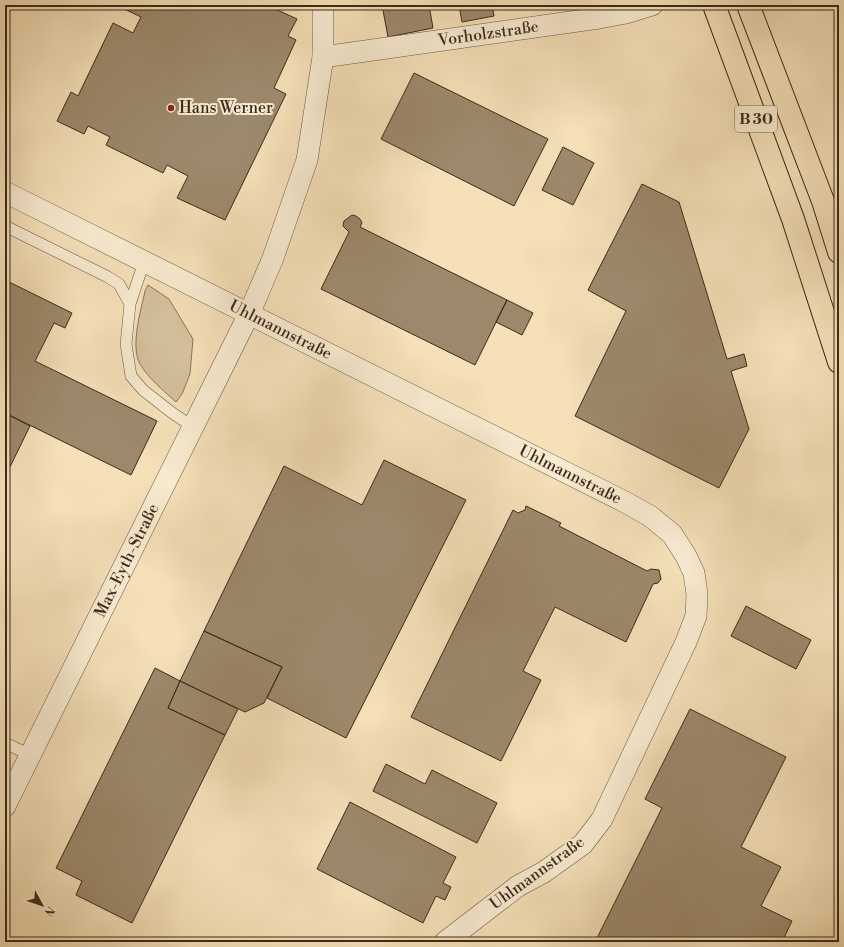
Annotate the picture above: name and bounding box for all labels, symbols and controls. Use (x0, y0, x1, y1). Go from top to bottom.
street label: Vorholzstraße (436, 17, 540, 51)
place label: Hans Werner (179, 98, 273, 118)
marker: Hans Werner (166, 103, 176, 113)
road number: B 30 (735, 106, 777, 132)
street label: Uhlmannstraße (226, 296, 335, 364)
street label: Uhlmannstraße (516, 441, 625, 509)
street label: Max-Eyth-Straße (90, 500, 163, 621)
street label: Uhlmannstraße (486, 832, 588, 914)
north arrow (22, 885, 62, 925)
text: N (41, 903, 57, 919)

